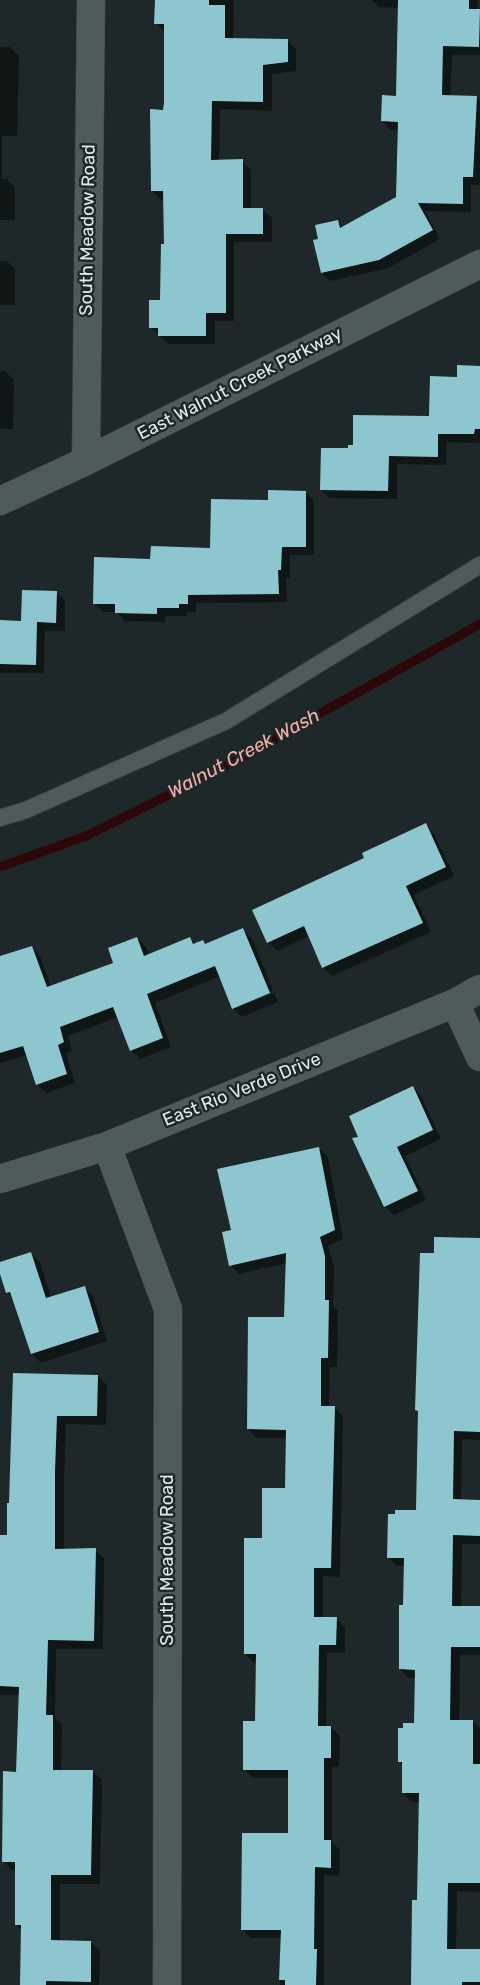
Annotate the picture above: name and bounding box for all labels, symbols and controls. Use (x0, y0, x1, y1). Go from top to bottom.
street label: South Meadow Road (76, 144, 100, 316)
street label: East Walnut Creek Parkway (134, 323, 346, 445)
water label: Walnut Creek Wash (164, 704, 324, 804)
street label: East Rio Verde Drive (160, 1048, 324, 1132)
street label: South Meadow Road (157, 1474, 179, 1646)

